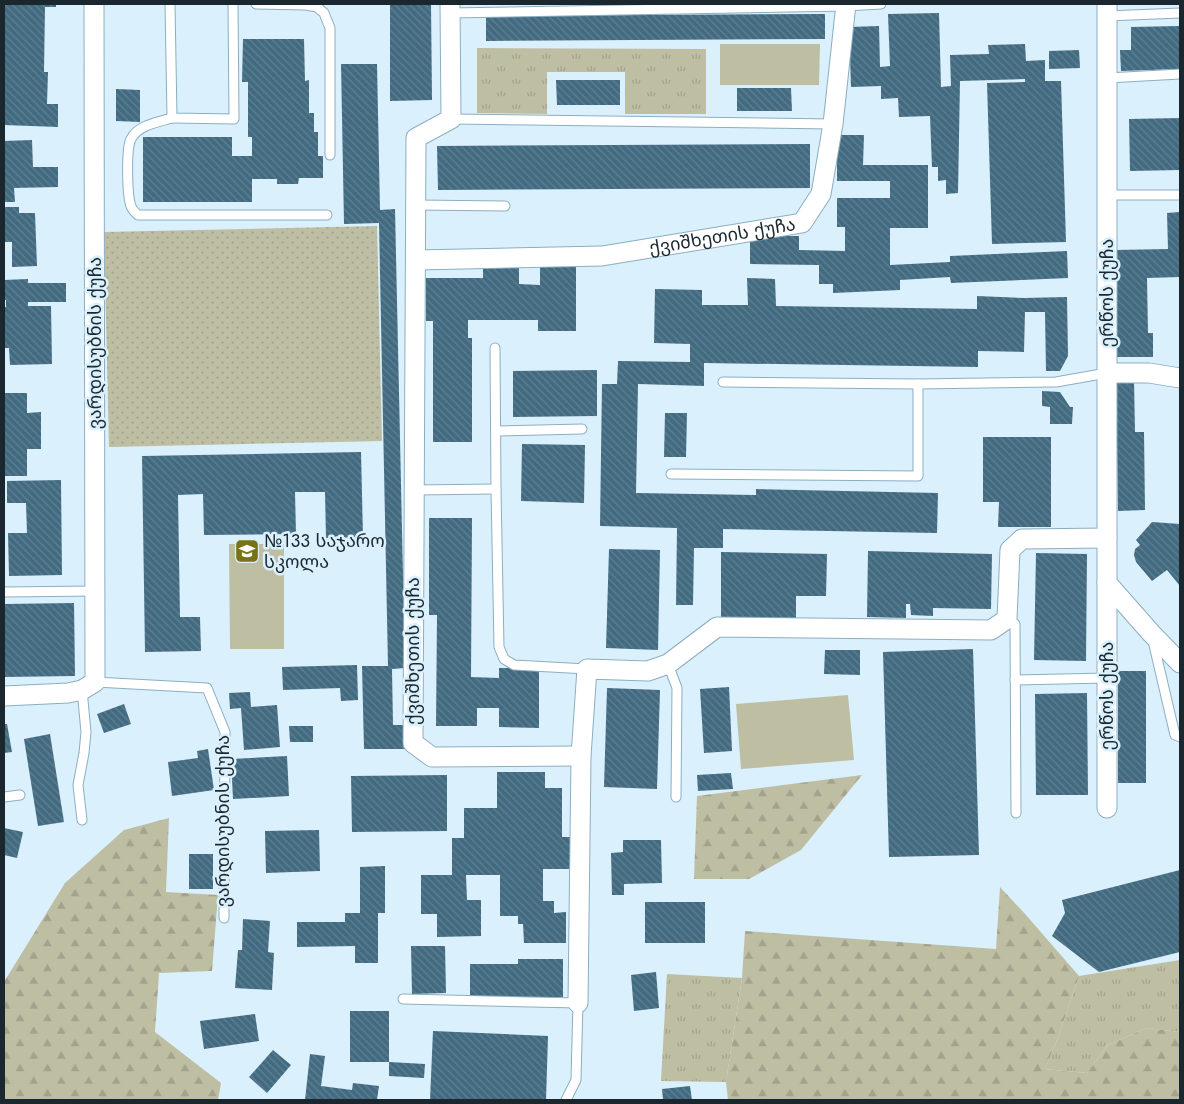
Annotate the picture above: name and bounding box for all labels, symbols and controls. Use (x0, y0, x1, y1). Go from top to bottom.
street label: ქვიშხეთის ქუჩა (647, 211, 797, 261)
street label: ერწოს ქუჩა (1094, 239, 1120, 347)
street label: ვარდისუბნის ქუჩა (82, 257, 108, 429)
place label: №133 საჯარო სკოლა (264, 528, 385, 575)
school or university icon: №133 საჯარო სკოლა (234, 538, 260, 564)
street label: ქვიშხეთის ქუჩა (400, 577, 426, 725)
street label: ერწოს ქუჩა (1094, 642, 1120, 750)
street label: ვარდისუბნის ქუჩა (210, 735, 236, 907)

